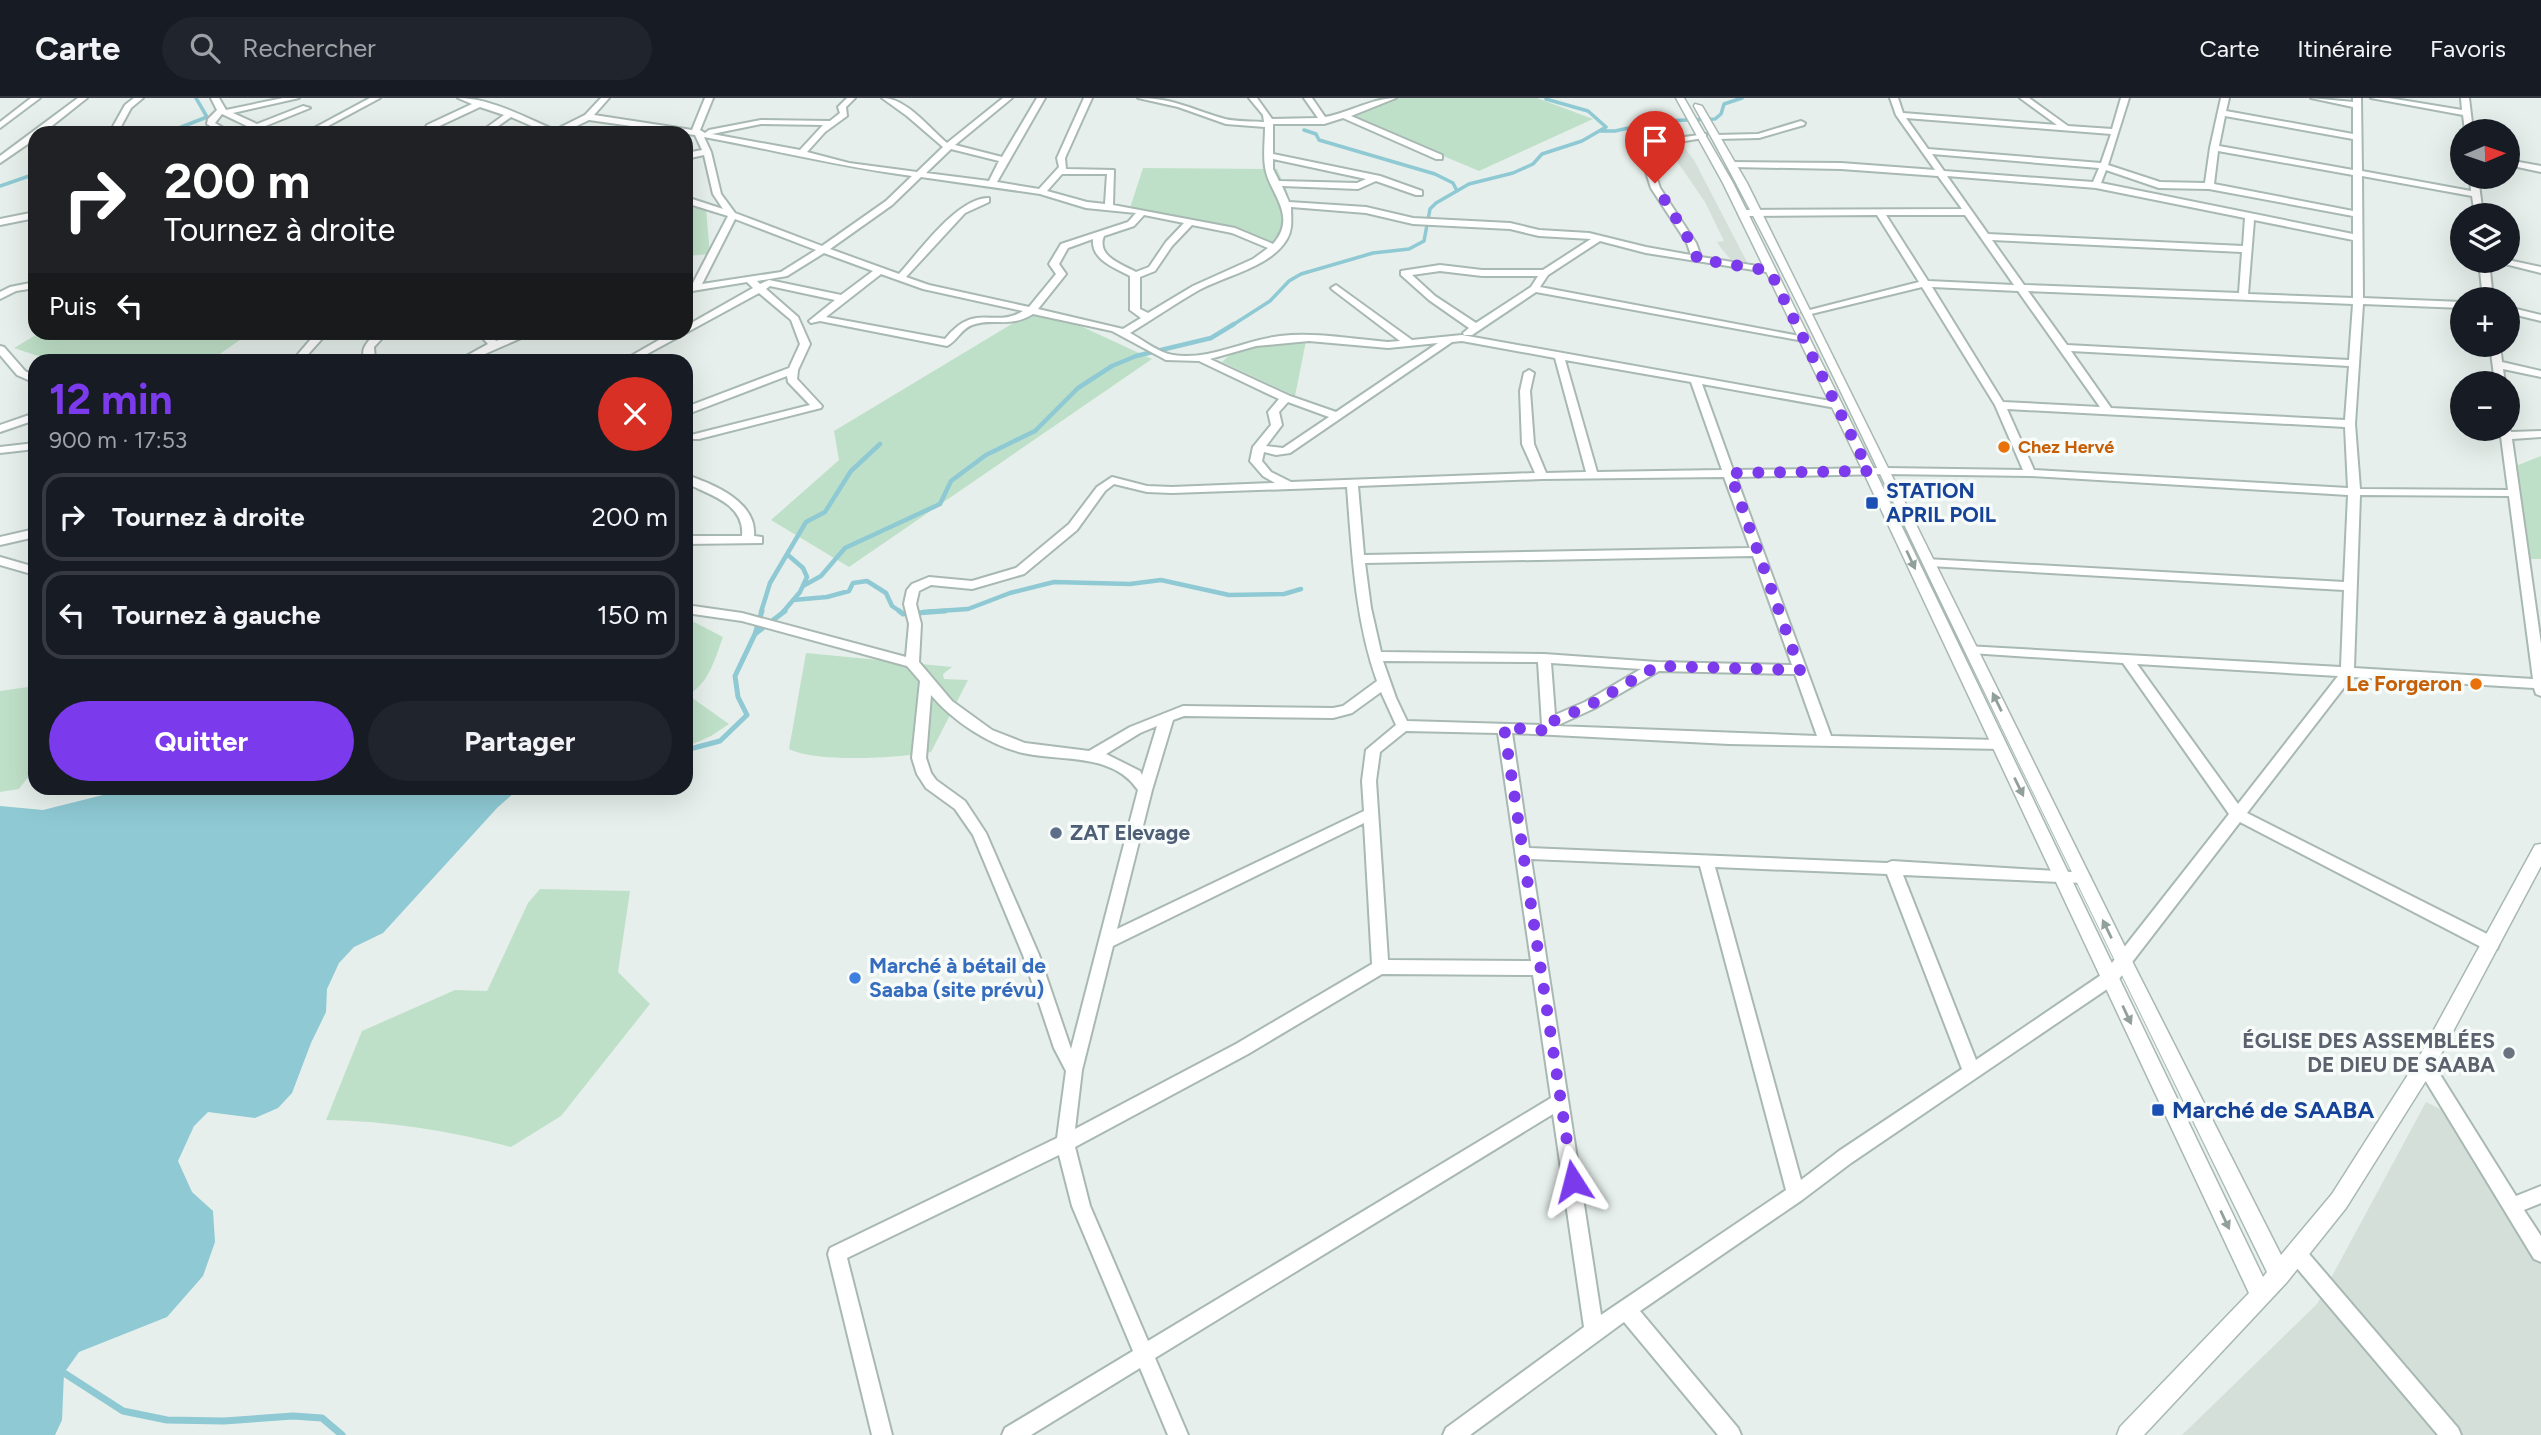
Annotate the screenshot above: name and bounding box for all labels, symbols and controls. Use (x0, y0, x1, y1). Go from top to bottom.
search box (162, 17, 652, 80)
text: Carte (35, 29, 120, 68)
icon: search (186, 29, 224, 67)
text: Rechercher (242, 32, 376, 64)
text: Carte (2199, 34, 2259, 63)
text: Itinéraire (2297, 34, 2392, 63)
text: Favoris (2430, 34, 2506, 63)
pin (1625, 111, 1685, 183)
north arrow (2450, 119, 2520, 189)
map controls (2450, 119, 2520, 441)
icon: arrive (1636, 122, 1674, 160)
text: 200 m (164, 151, 310, 210)
icon: right (49, 154, 140, 245)
button: layers (2450, 203, 2520, 273)
text: Tournez à droite (164, 211, 395, 249)
icon: left (111, 287, 149, 325)
button: + (2450, 287, 2520, 357)
text: Puis (49, 290, 97, 322)
button: − (2450, 371, 2520, 441)
text: 12 min (49, 374, 173, 425)
button: close (598, 377, 672, 451)
text: 900 m · 17:53 (49, 426, 187, 454)
place label: Chez Hervé (2018, 436, 2114, 458)
marker: Chez Hervé (1996, 439, 2012, 455)
place label: STATION APRIL POIL (1886, 478, 1996, 527)
marker: STATION APRIL POIL (1864, 495, 1880, 511)
icon: right (53, 498, 91, 536)
text: Tournez à droite (112, 501, 305, 533)
text: 200 m (592, 501, 668, 533)
one-way arrow (1905, 550, 1916, 570)
icon: left (53, 596, 91, 634)
text: Tournez à gauche (112, 599, 321, 631)
text: 150 m (597, 599, 668, 631)
place label: Le Forgeron (2346, 671, 2462, 696)
marker: Le Forgeron (2468, 676, 2484, 692)
one-way arrow (1991, 692, 2003, 712)
button: Quitter (49, 701, 354, 781)
button: Partager (368, 701, 672, 781)
one-way arrow (2013, 777, 2024, 797)
place label: ZAT Elevage (1070, 820, 1190, 845)
marker: ZAT Elevage (1048, 825, 1064, 841)
one-way arrow (2101, 919, 2113, 939)
place label: Marché à bétail de Saaba (site prévu) (869, 953, 1046, 1002)
marker: Marché à bétail de Saaba (site prévu) (847, 970, 863, 986)
one-way arrow (2122, 1004, 2133, 1025)
place label: ÉGLISE DES ASSEMBLÉES DE DIEU DE SAABA (2242, 1028, 2495, 1077)
marker: ÉGLISE DES ASSEMBLÉES DE DIEU DE SAABA (2501, 1045, 2517, 1061)
place label: Marché de SAABA (2172, 1095, 2374, 1124)
marker: Marché de SAABA (2150, 1102, 2166, 1118)
position arrow (1536, 1144, 1610, 1218)
one-way arrow (2220, 1210, 2231, 1230)

